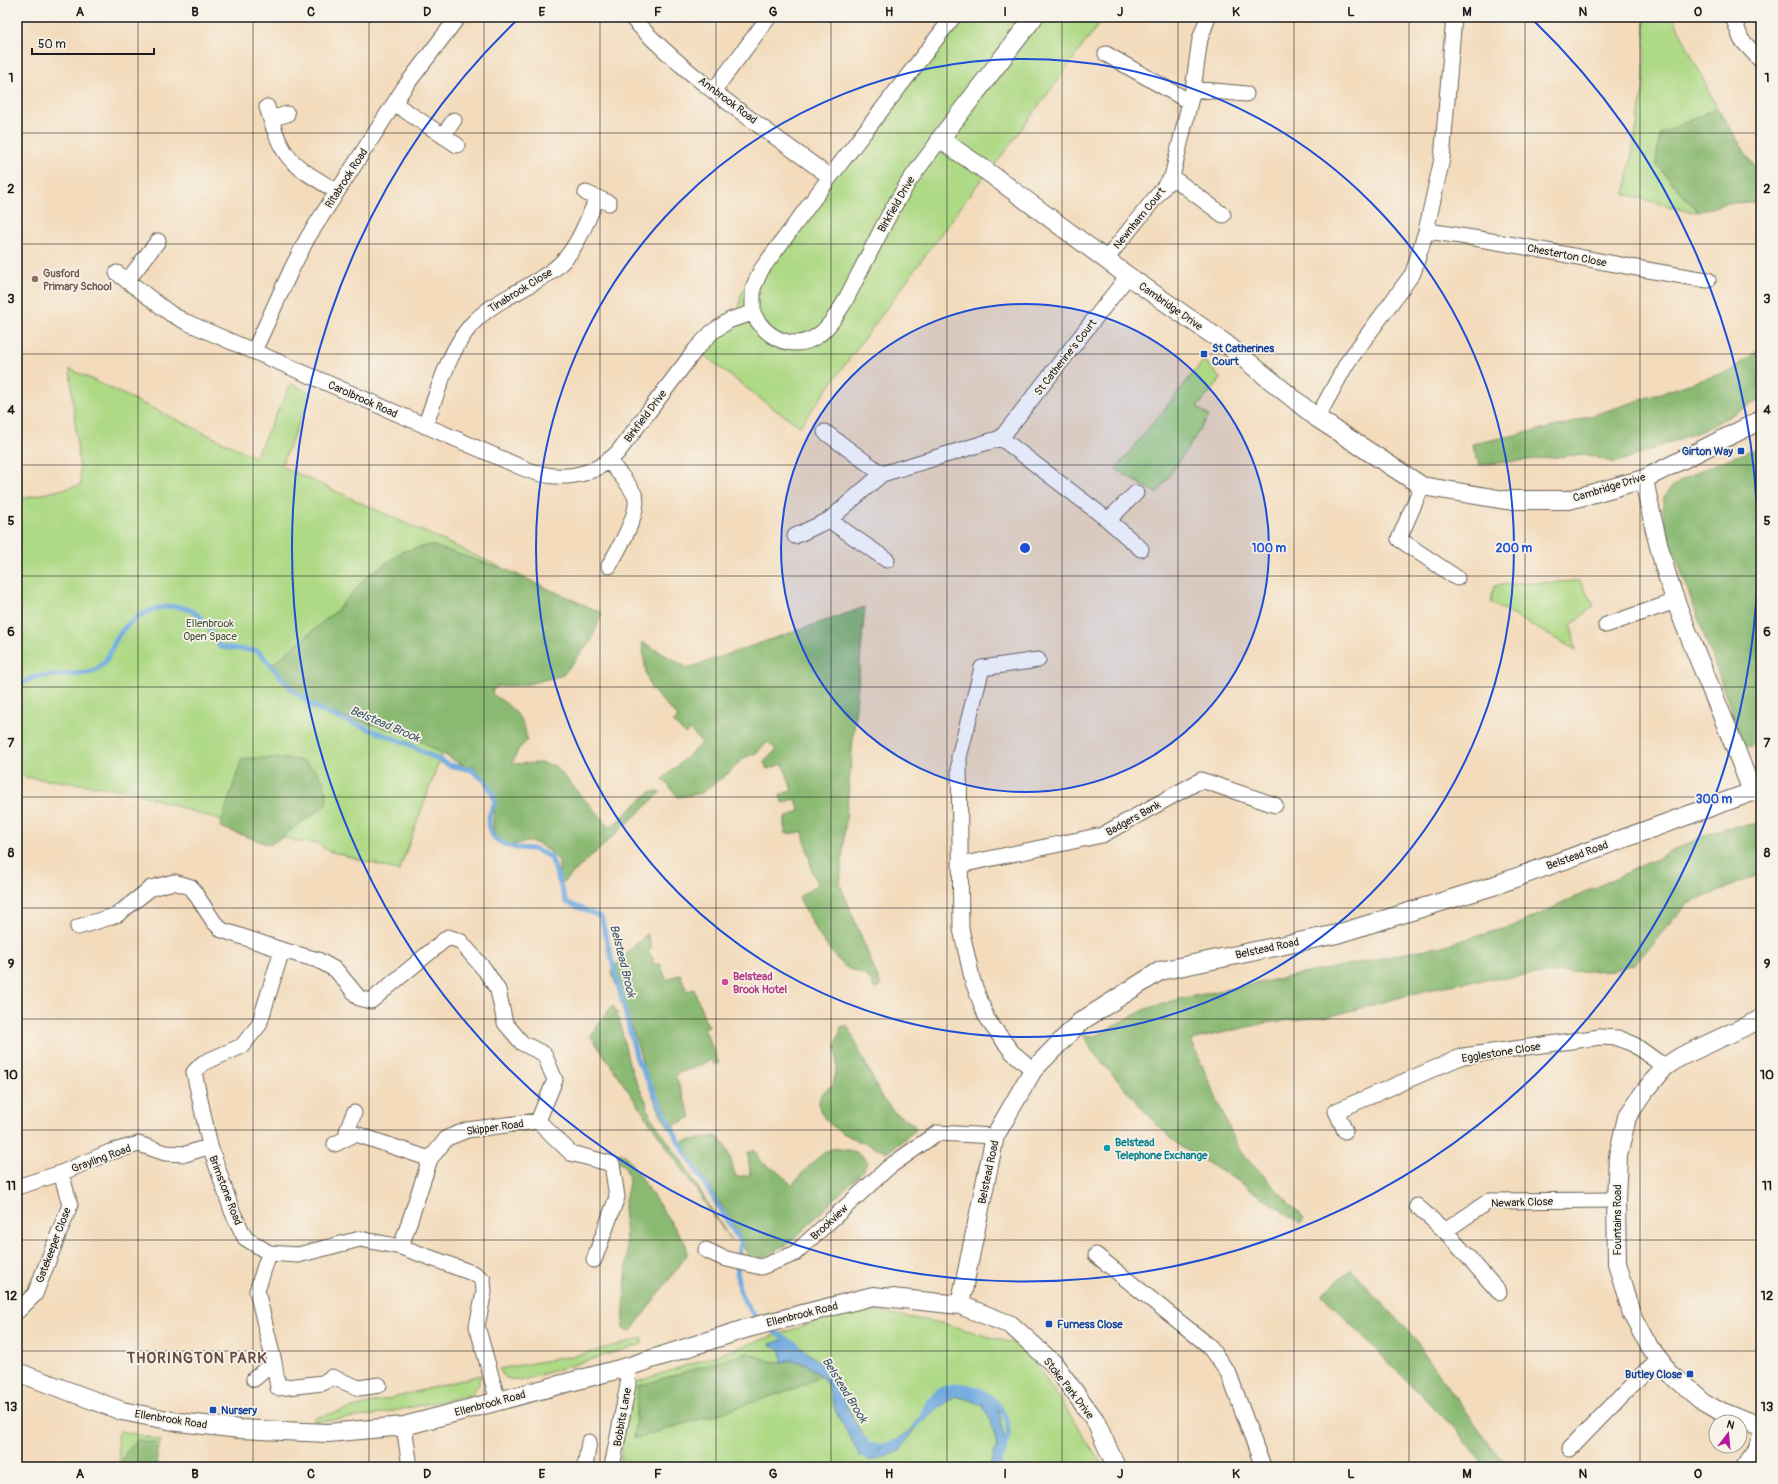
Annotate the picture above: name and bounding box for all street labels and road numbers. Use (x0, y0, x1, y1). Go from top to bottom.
street label: Annbrook Road (696, 74, 760, 127)
street label: Ritabrook Road (322, 146, 371, 211)
street label: Birkfield Drive (875, 173, 918, 235)
street label: Newnham Court (1111, 184, 1169, 252)
street label: Chesterton Close (1526, 241, 1608, 270)
street label: Tinabrook Close (486, 265, 555, 315)
street label: Cambridge Drive (1136, 280, 1206, 334)
street label: St Catherine's Court (1032, 316, 1100, 398)
street label: Carolbrook Road (326, 378, 400, 421)
street label: Birkfield Drive (621, 387, 670, 445)
street label: Cambridge Drive (1571, 470, 1647, 505)
street label: Badgers Bank (1104, 798, 1163, 839)
street label: Belstead Road (1545, 838, 1610, 873)
street label: Belstead Road (1234, 935, 1300, 962)
street label: Egglestone Close (1461, 1040, 1542, 1065)
street label: Skipper Road (466, 1117, 525, 1138)
street label: Belstead Road (975, 1139, 1002, 1205)
street label: Grayling Road (70, 1142, 133, 1175)
street label: Brimstone Road (206, 1154, 245, 1227)
street label: Fountains Road (1611, 1184, 1624, 1256)
street label: Newark Close (1491, 1195, 1554, 1210)
street label: Brookview (808, 1202, 851, 1243)
street label: Gatekeeper Close (33, 1205, 74, 1285)
street label: Ellenbrook Road (765, 1299, 839, 1330)
street label: Stoke Park Drive (1041, 1355, 1097, 1422)
street label: Bobbits Lane (611, 1386, 634, 1447)
street label: Ellenbrook Road (453, 1388, 527, 1419)
street label: Ellenbrook Road (134, 1407, 208, 1432)

